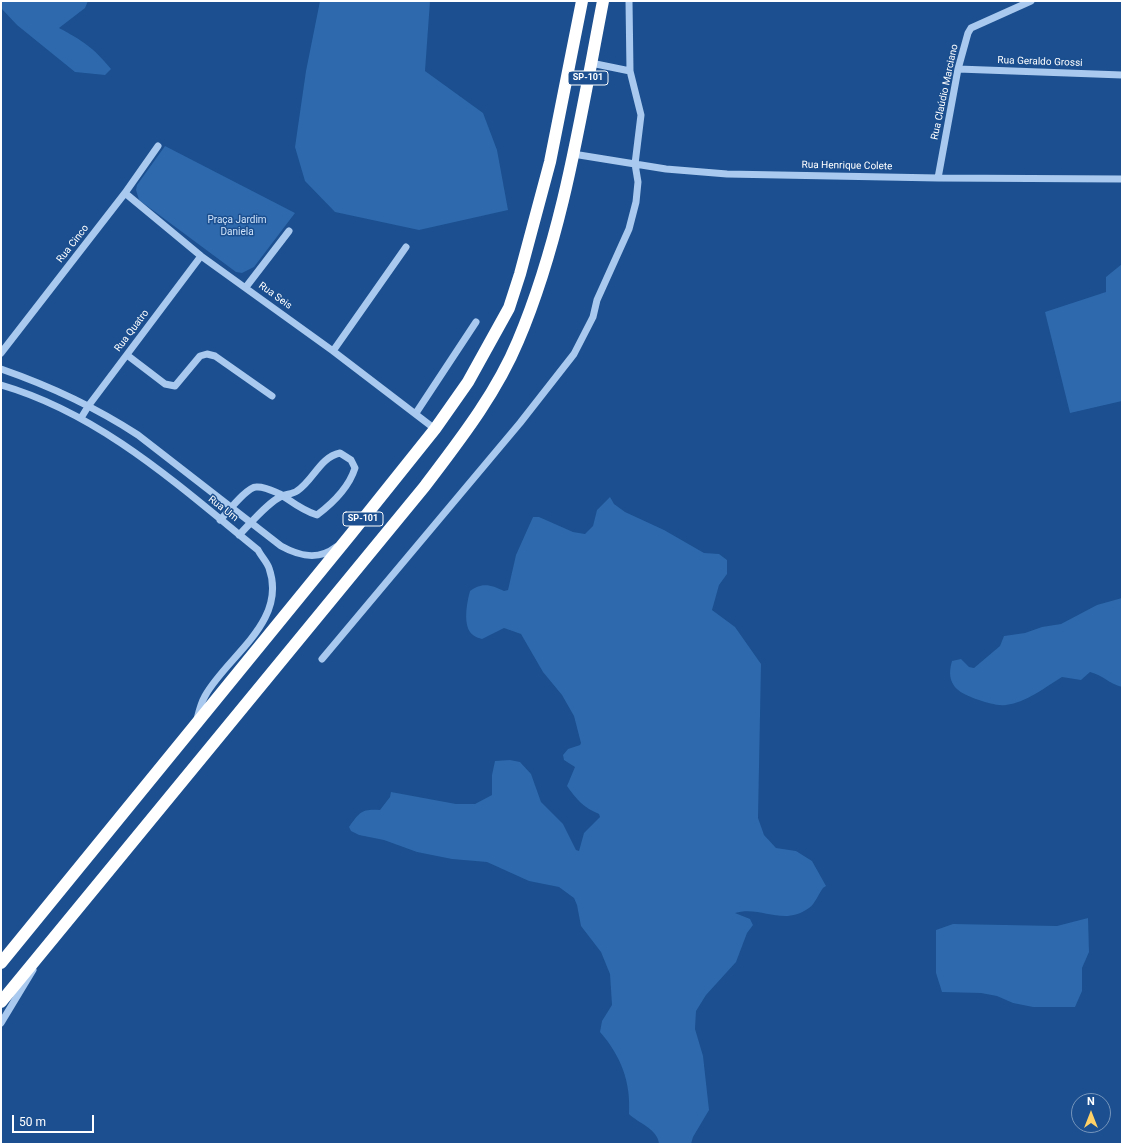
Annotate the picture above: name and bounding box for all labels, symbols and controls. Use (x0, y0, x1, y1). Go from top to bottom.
street label: Rua Claúdio Marciano (929, 43, 961, 141)
street label: Rua Geraldo Grossi (997, 55, 1083, 69)
road number: SP-101 (568, 71, 608, 85)
street label: Rua Henrique Colete (801, 159, 893, 173)
park label: Praça Jardim Daniela (207, 214, 267, 238)
street label: Rua Cinco (54, 223, 92, 265)
street label: Rua Seis (256, 280, 294, 312)
street label: Rua Quatro (112, 308, 152, 354)
street label: Rua Um (206, 494, 240, 524)
road number: SP-101 (343, 512, 383, 526)
north arrow (1071, 1093, 1111, 1133)
text: N (1087, 1095, 1095, 1108)
scale bar (14, 1107, 96, 1133)
text: 50 m (19, 1115, 46, 1129)

